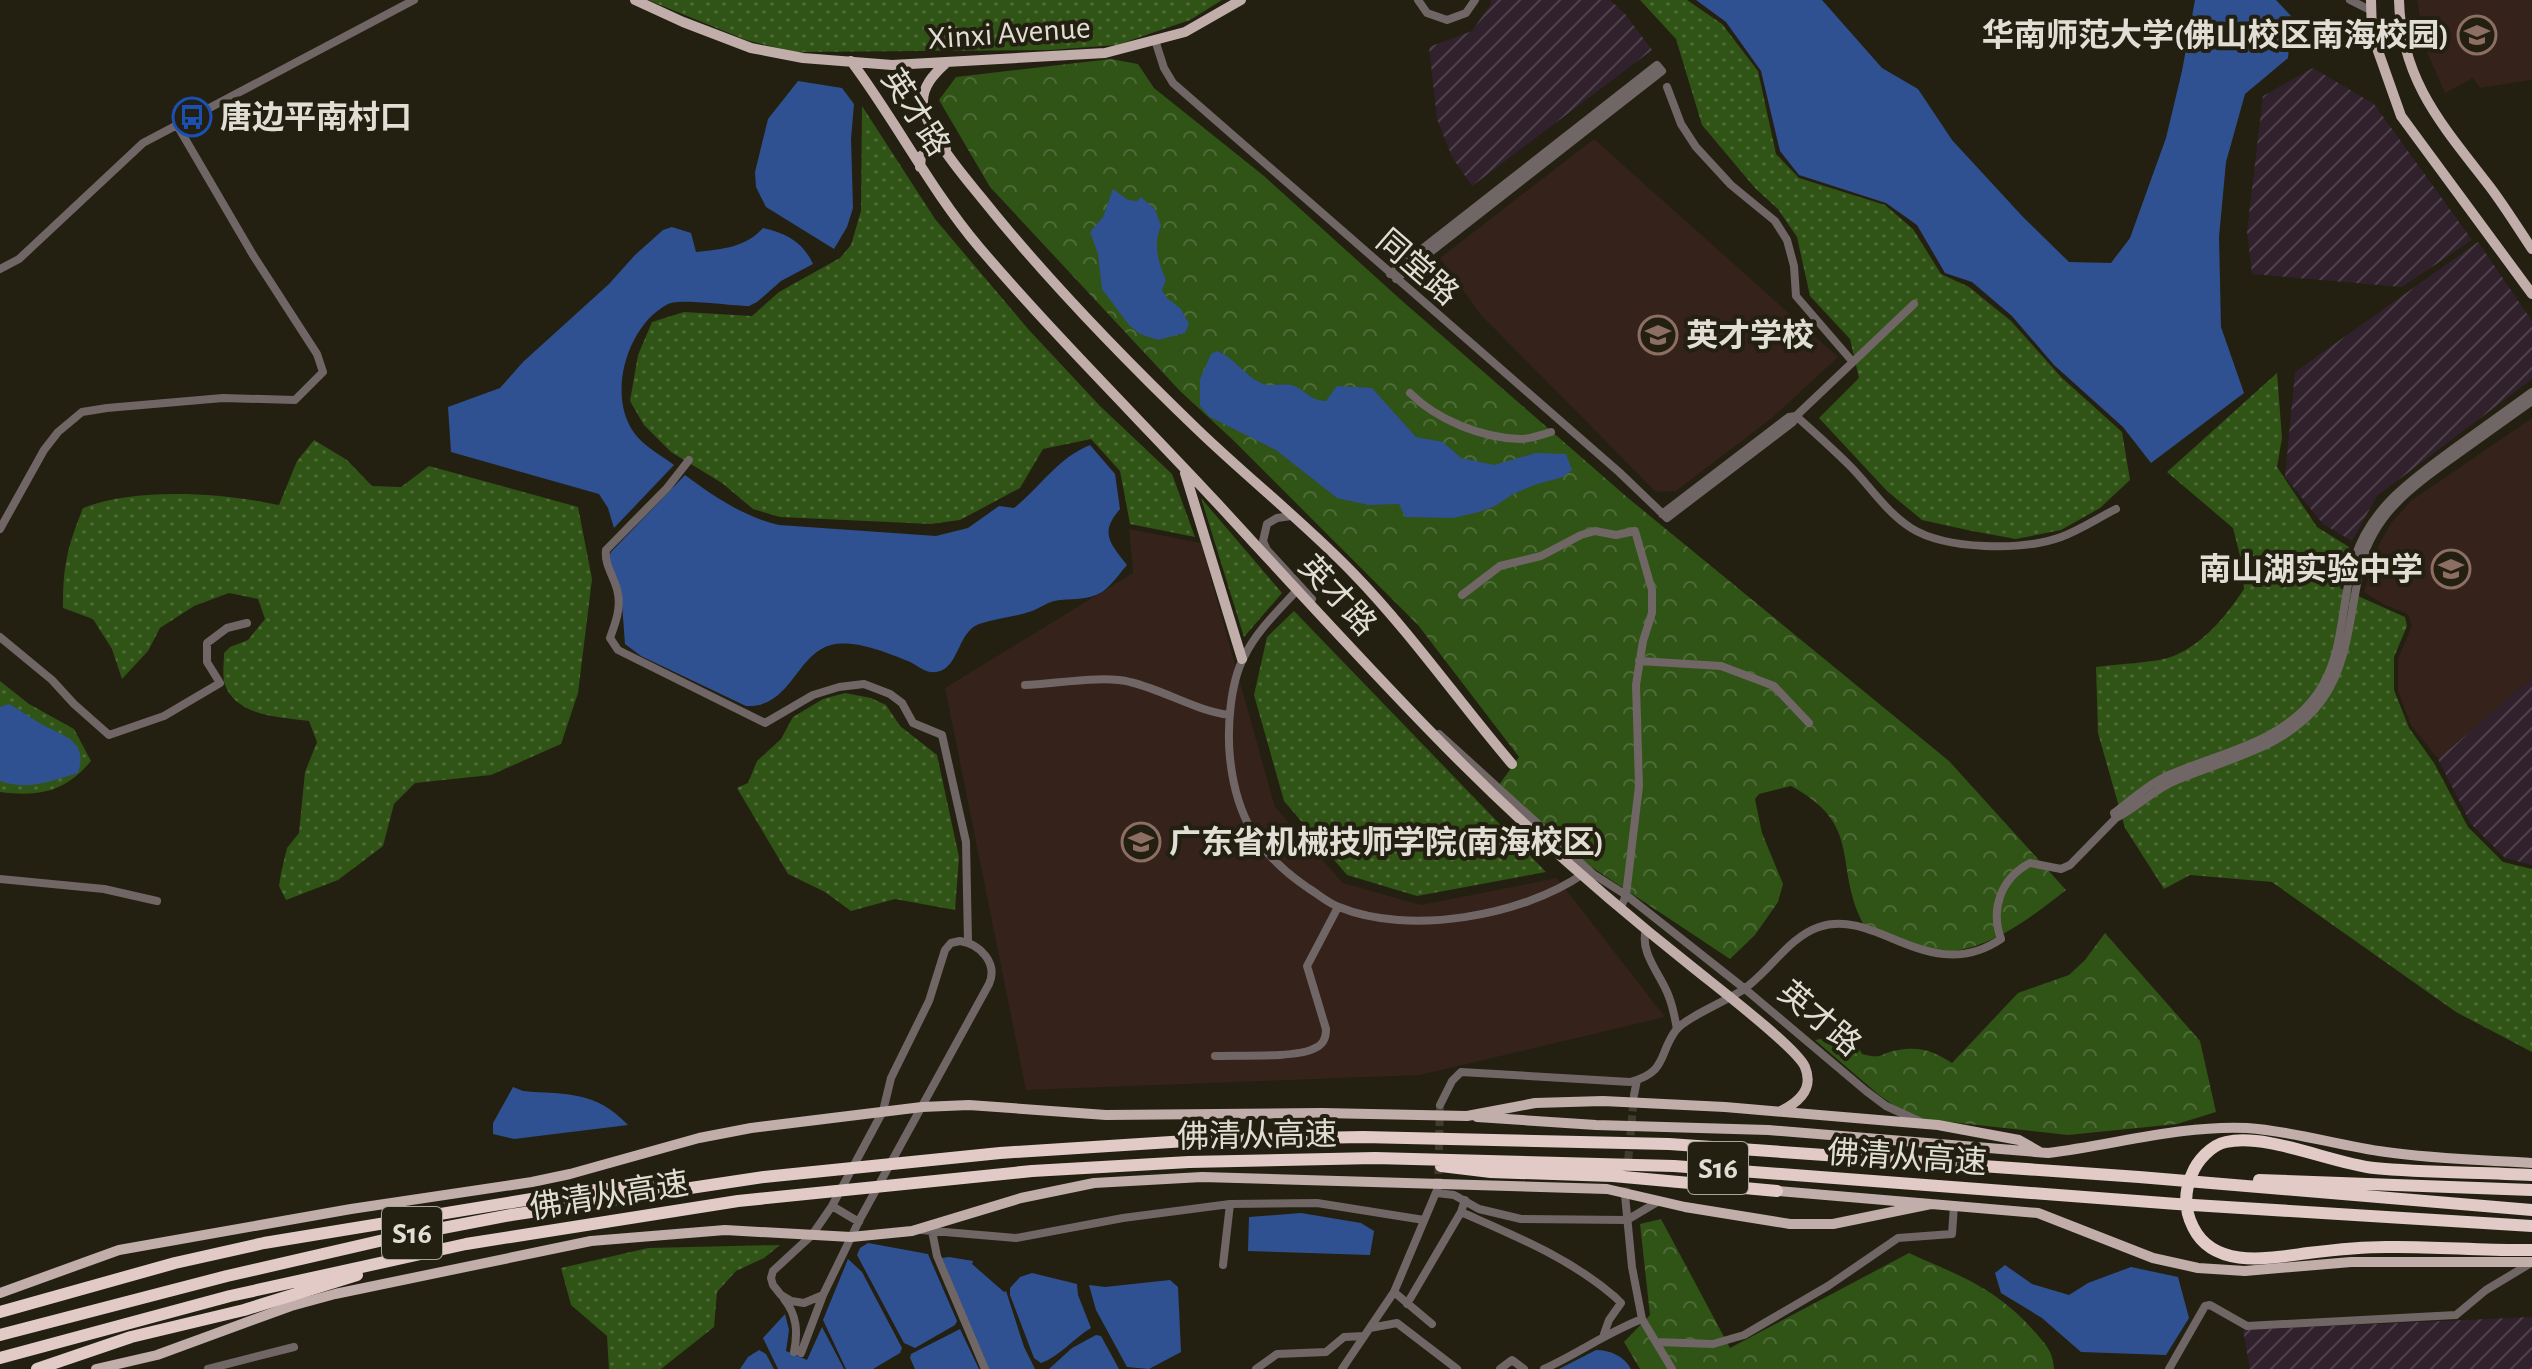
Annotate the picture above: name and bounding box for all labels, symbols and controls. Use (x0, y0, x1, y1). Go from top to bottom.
street label: Xinxi Avenue (926, 11, 1092, 55)
school or university icon: 华南师范大学(佛山校区南海校园) (2456, 14, 2498, 56)
place label: 华南师范大学(佛山校区南海校园) (1982, 18, 2449, 52)
street label: 英才路 (876, 62, 956, 162)
bus stop icon: 唐边平南村口 (171, 96, 213, 138)
place label: 唐边平南村口 (220, 100, 412, 134)
street label: 同堂路 (1371, 223, 1465, 311)
school or university icon: 英才学校 (1637, 314, 1679, 356)
place label: 英才学校 (1686, 318, 1814, 352)
street label: 英才路 (1293, 548, 1383, 642)
school or university icon: 南山湖实验中学 (2430, 548, 2472, 590)
place label: 南山湖实验中学 (2199, 552, 2423, 586)
school or university icon: 广东省机械技师学院(南海校区) (1120, 821, 1162, 863)
place label: 广东省机械技师学院(南海校区) (1169, 825, 1604, 859)
street label: 英才路 (1772, 974, 1868, 1062)
street label: 佛清从高速 (1177, 1117, 1337, 1153)
street label: 佛清从高速 (1826, 1134, 1988, 1180)
road number: S16 (1688, 1142, 1748, 1194)
street label: 佛清从高速 (527, 1166, 691, 1224)
road number: S16 (382, 1207, 442, 1259)

